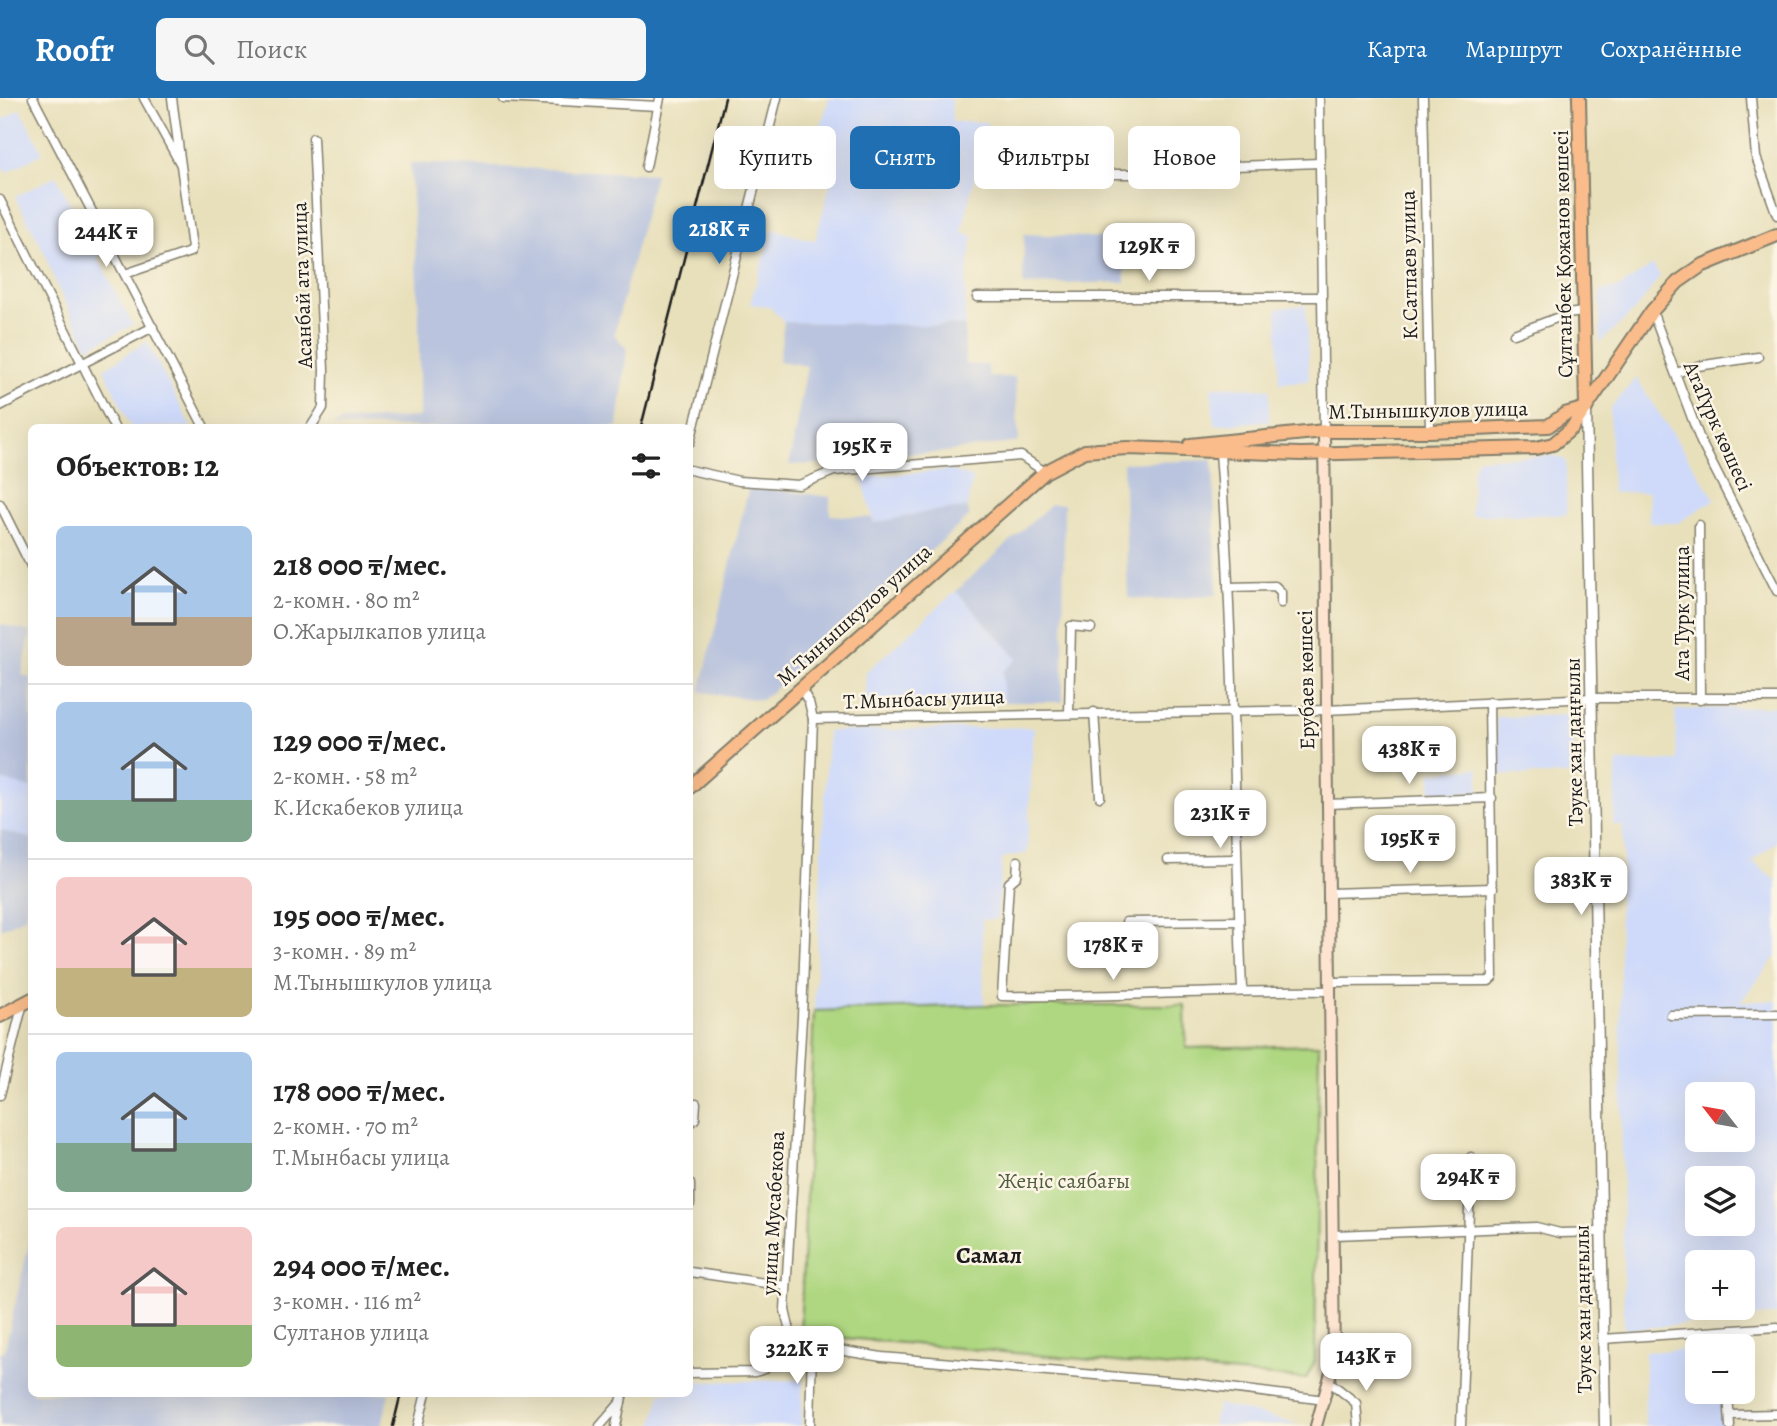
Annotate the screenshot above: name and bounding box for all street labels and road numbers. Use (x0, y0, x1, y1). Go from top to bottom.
street label: Сұлтанбек Қожанов көшесі (1547, 130, 1579, 378)
street label: К.Сатпаев улица (1394, 190, 1424, 340)
street label: Асанбай ата улица (285, 201, 319, 370)
street label: АтаТүрк көшесі (1676, 356, 1759, 495)
street label: М.Тынышкулов улица (1328, 394, 1529, 426)
street label: М.Тынышкулов улица (770, 537, 938, 692)
street label: Ата Турк улица (1668, 545, 1696, 682)
street label: Ерубаев көшесі (1291, 610, 1321, 750)
street label: Тәуке хан даңғылы (1559, 657, 1589, 827)
street label: Т.Мынбасы улица (843, 682, 1006, 716)
street label: улица Мусабекова (755, 1130, 791, 1297)
street label: Тәуке хан даңғылы (1568, 1224, 1598, 1394)

